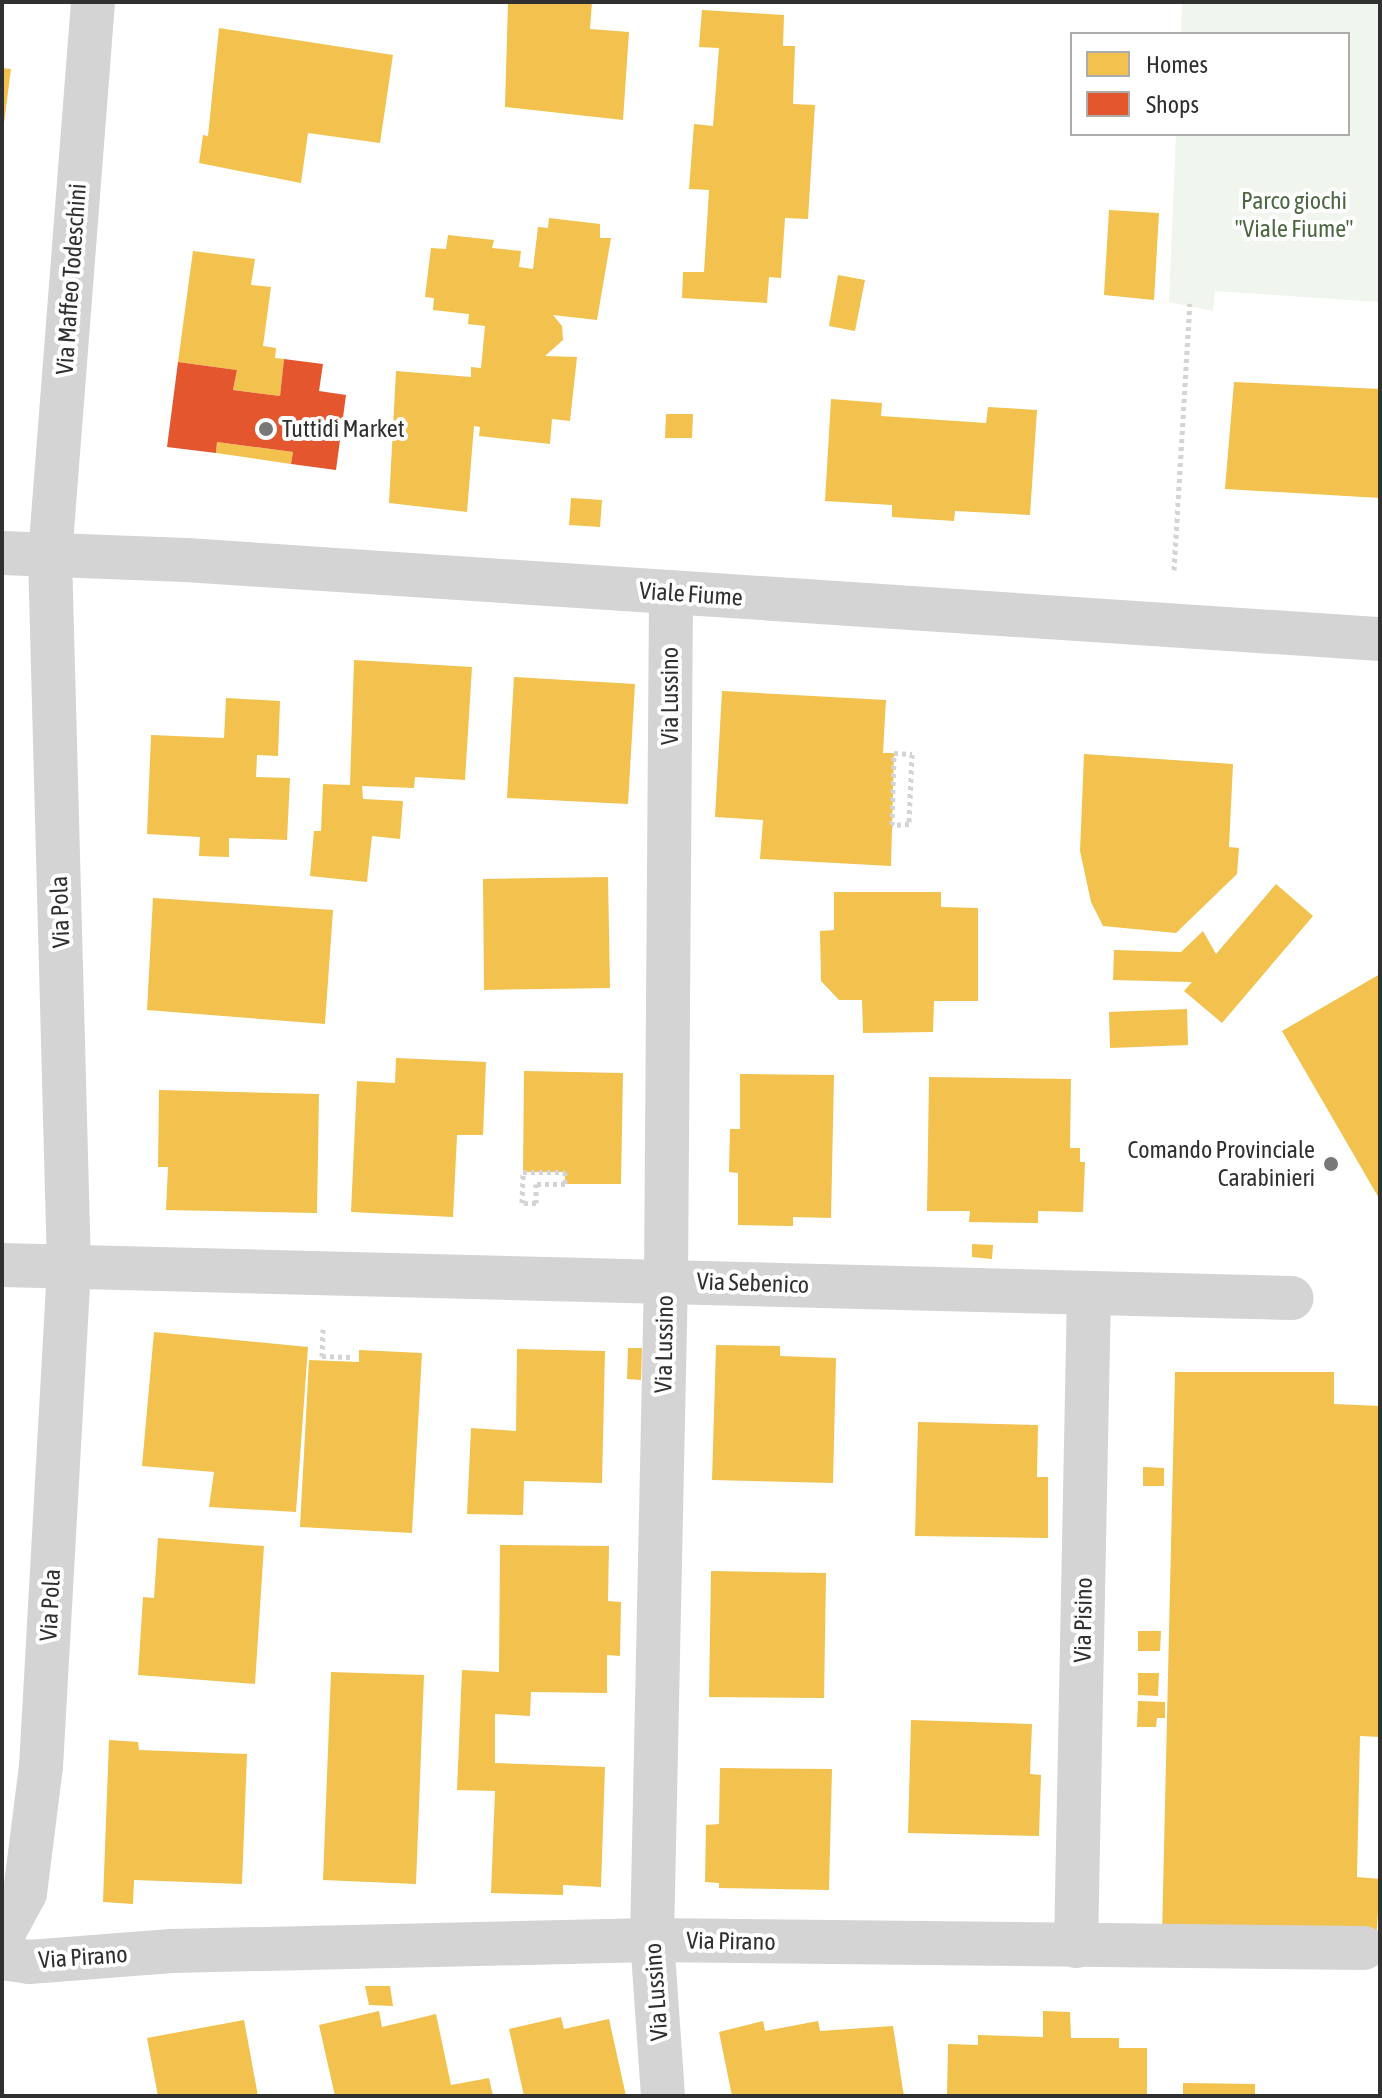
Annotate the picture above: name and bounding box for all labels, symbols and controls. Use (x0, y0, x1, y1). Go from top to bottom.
legend (1070, 32, 1350, 136)
text: Homes (1146, 51, 1208, 78)
text: Shops (1146, 91, 1199, 118)
street label: Via Maffeo Todeschini (50, 182, 92, 376)
park label: Parco giochi "Viale Fiume" (1235, 187, 1353, 243)
place label: Tuttidì Market (282, 415, 405, 443)
marker: Tuttidì Market (257, 420, 275, 438)
street label: Viale Fiume (638, 576, 744, 612)
street label: Via Lussino (656, 647, 684, 745)
street label: Via Pola (44, 875, 76, 949)
place label: Comando Provinciale Carabinieri (1127, 1136, 1315, 1192)
marker: Comando Provinciale Carabinieri (1322, 1155, 1340, 1173)
street label: Via Sebenico (696, 1267, 810, 1299)
street label: Via Lussino (649, 1295, 679, 1393)
street label: Via Pola (34, 1568, 66, 1642)
street label: Via Pisino (1068, 1577, 1098, 1663)
street label: Via Pirano (686, 1926, 776, 1956)
street label: Via Pirano (38, 1940, 128, 1974)
street label: Via Lussino (638, 1942, 674, 2042)

